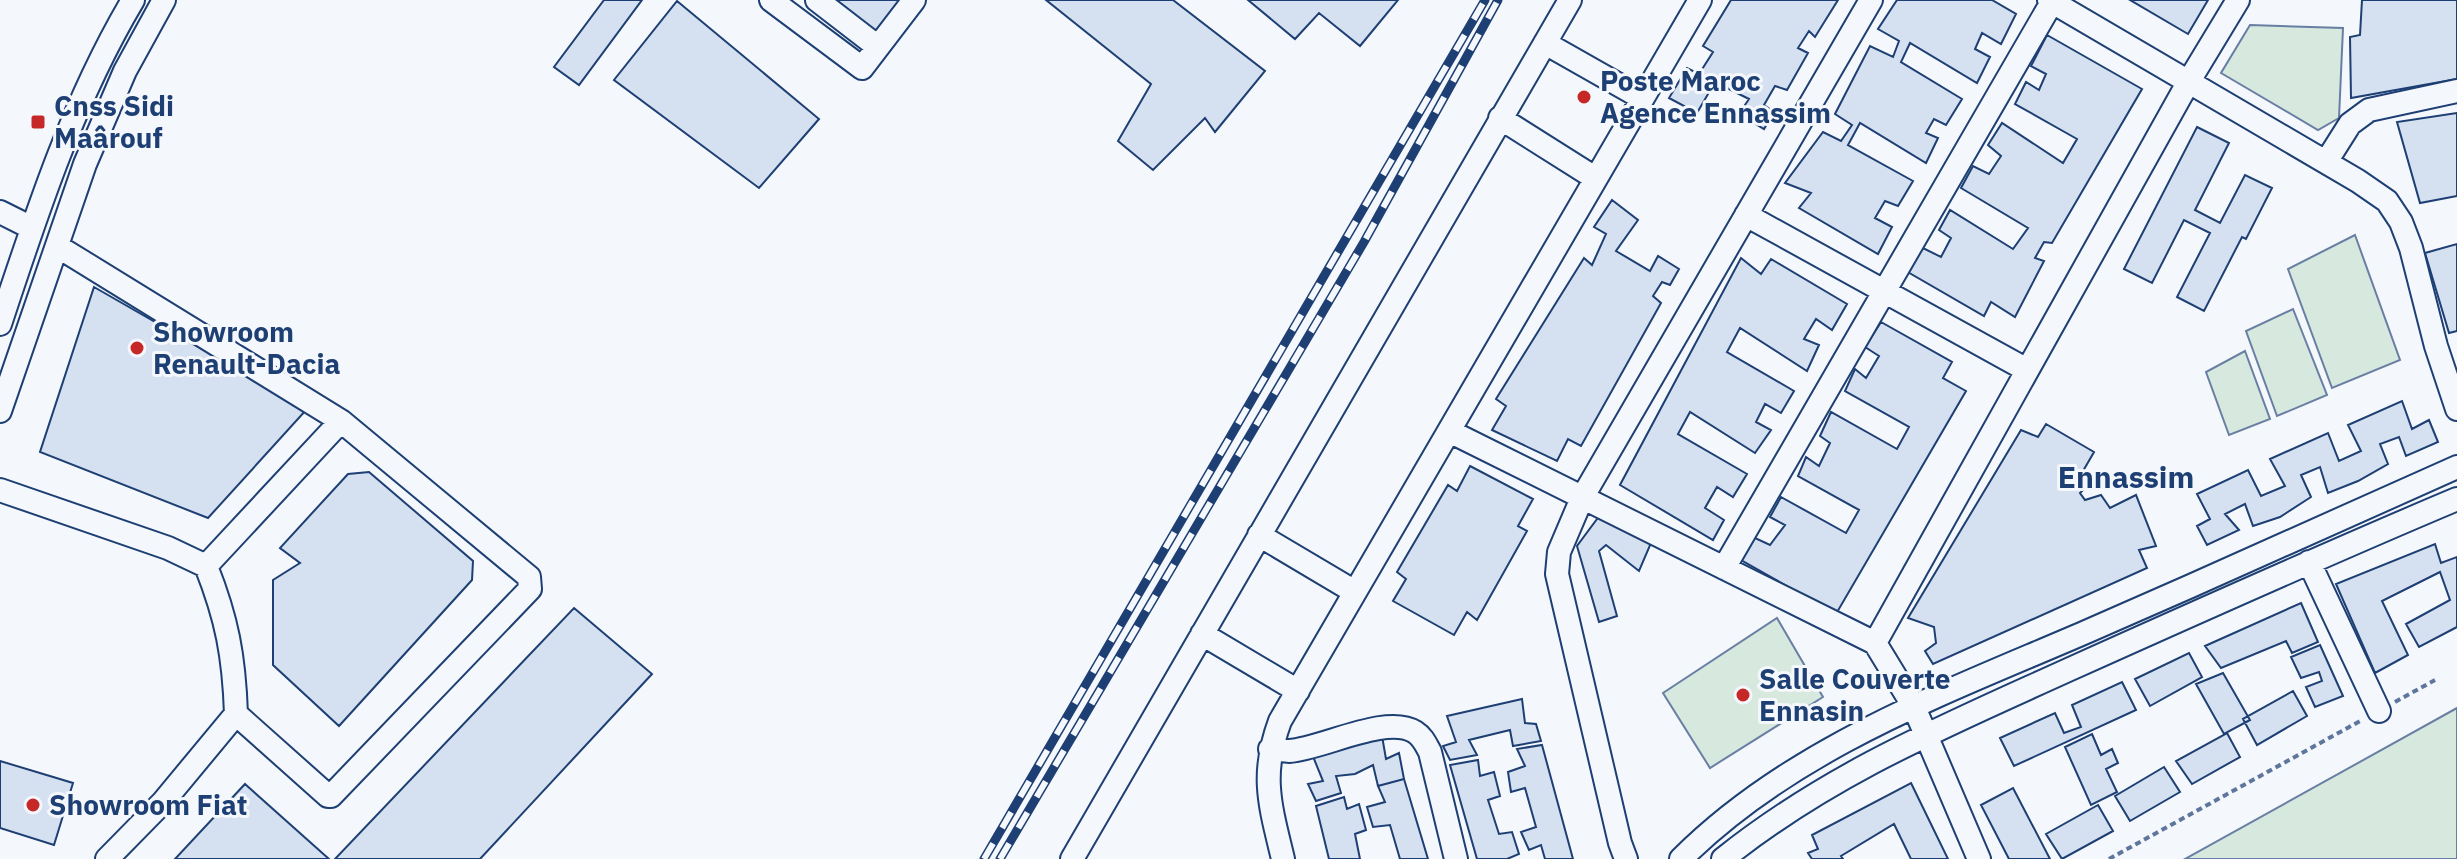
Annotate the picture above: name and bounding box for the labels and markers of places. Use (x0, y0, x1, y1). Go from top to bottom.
place label: Poste Maroc Agence Ennassim (1600, 62, 1831, 131)
place label: Cnss Sidi Maârouf (54, 87, 174, 156)
marker: Poste Maroc Agence Ennassim (1575, 88, 1593, 106)
marker: Cnss Sidi Maârouf (29, 113, 47, 131)
place label: Showroom Renault-Dacia (153, 313, 341, 382)
marker: Showroom Renault-Dacia (128, 339, 146, 357)
place label: Salle Couverte Ennasin (1759, 660, 1951, 729)
marker: Salle Couverte Ennasin (1734, 686, 1752, 704)
place label: Showroom Fiat (49, 786, 248, 823)
marker: Showroom Fiat (24, 796, 42, 814)

